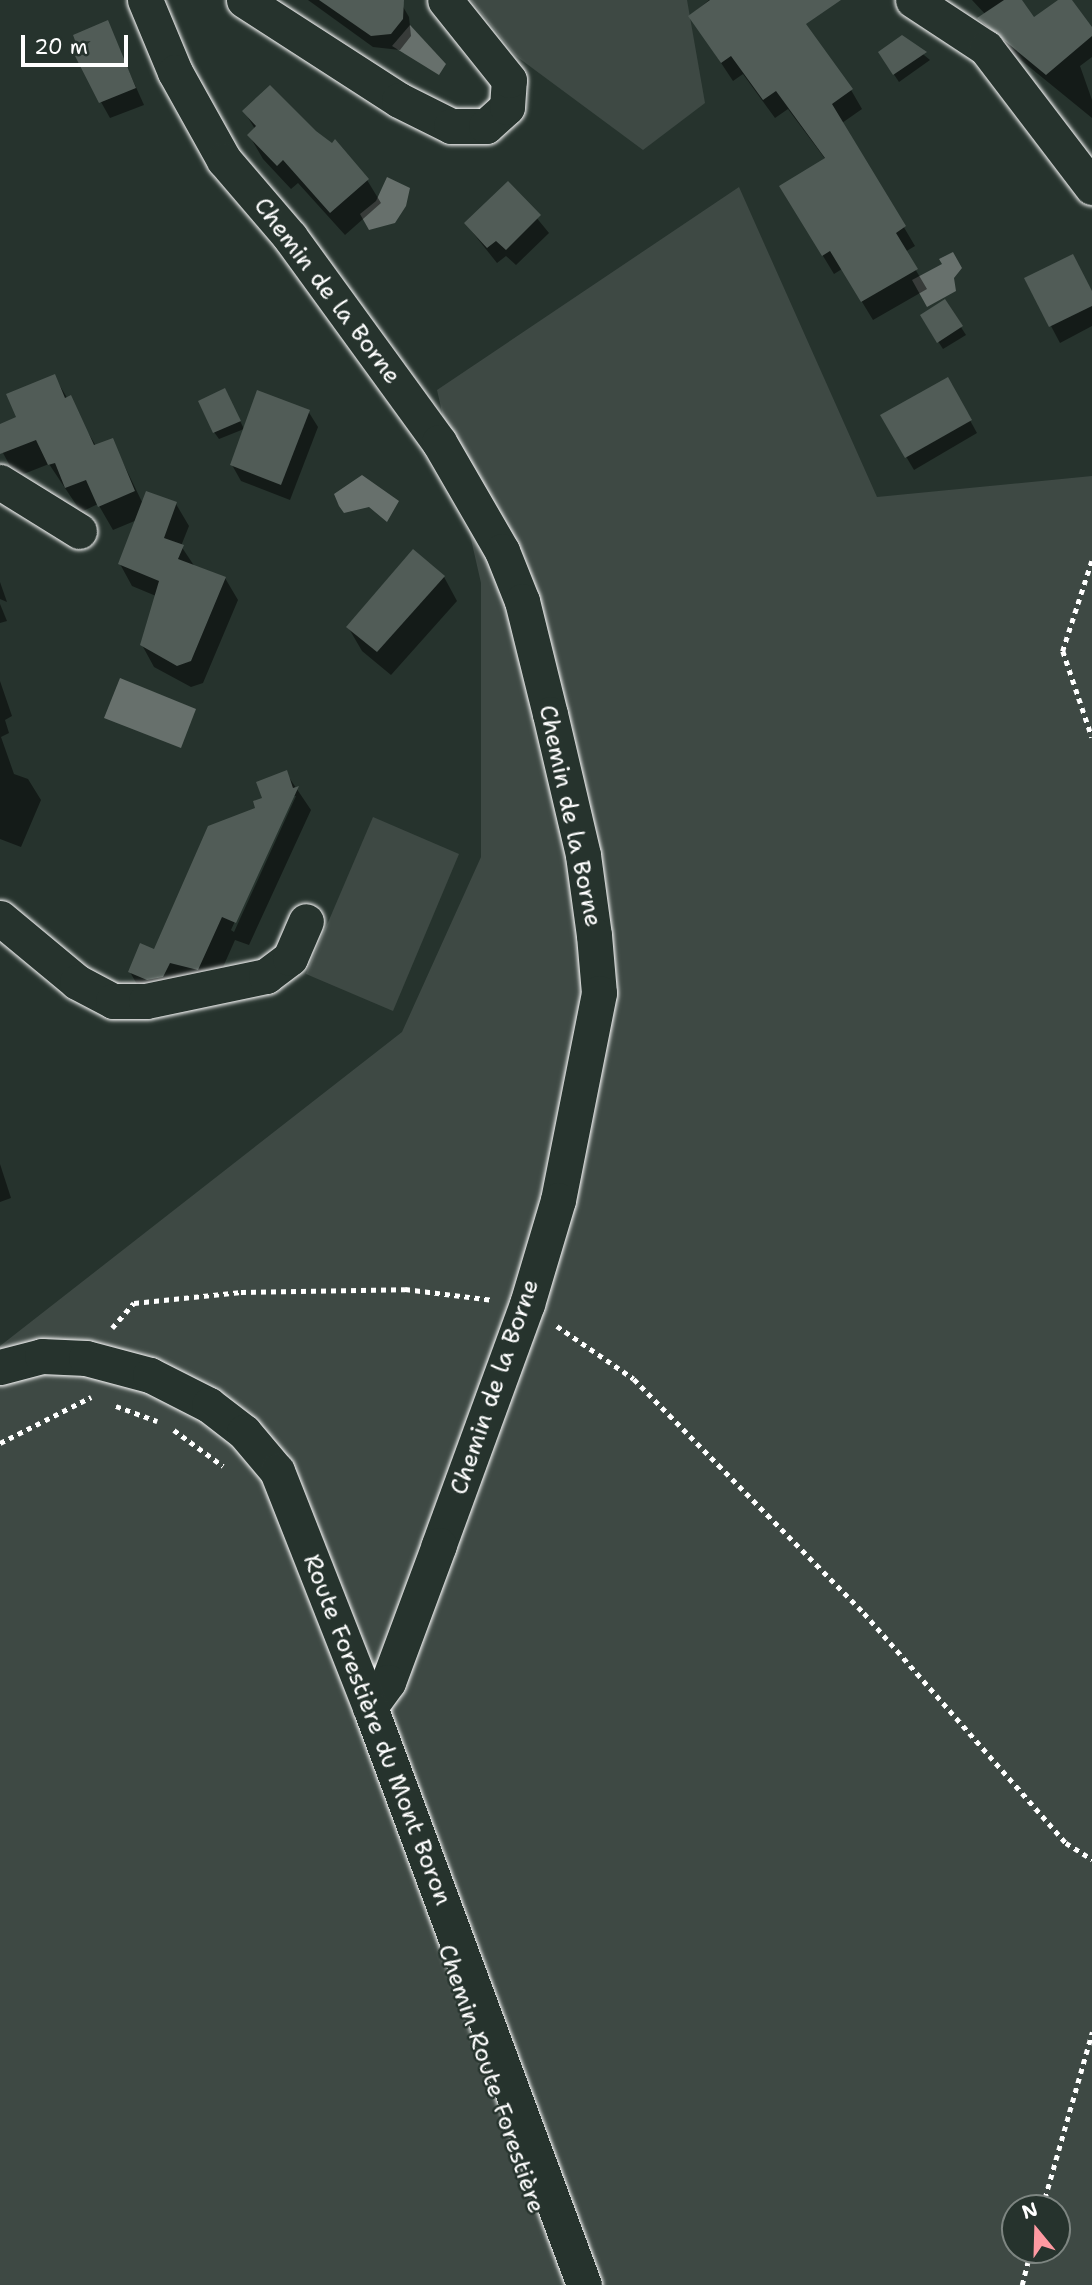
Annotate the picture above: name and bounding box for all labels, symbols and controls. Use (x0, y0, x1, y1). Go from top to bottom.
scale bar (24, 21, 131, 65)
text: 20 m (34, 33, 88, 61)
street label: Chemin de la Borne (247, 192, 407, 390)
street label: Chemin de la Borne (532, 702, 608, 930)
street label: Chemin de la Borne (445, 1275, 545, 1499)
street label: Route Forestière du Mont Boron (297, 1551, 457, 1909)
street label: Chemin Route Forestière (431, 1941, 551, 2217)
north arrow (1001, 2194, 1071, 2264)
text: N (1018, 2196, 1041, 2225)

